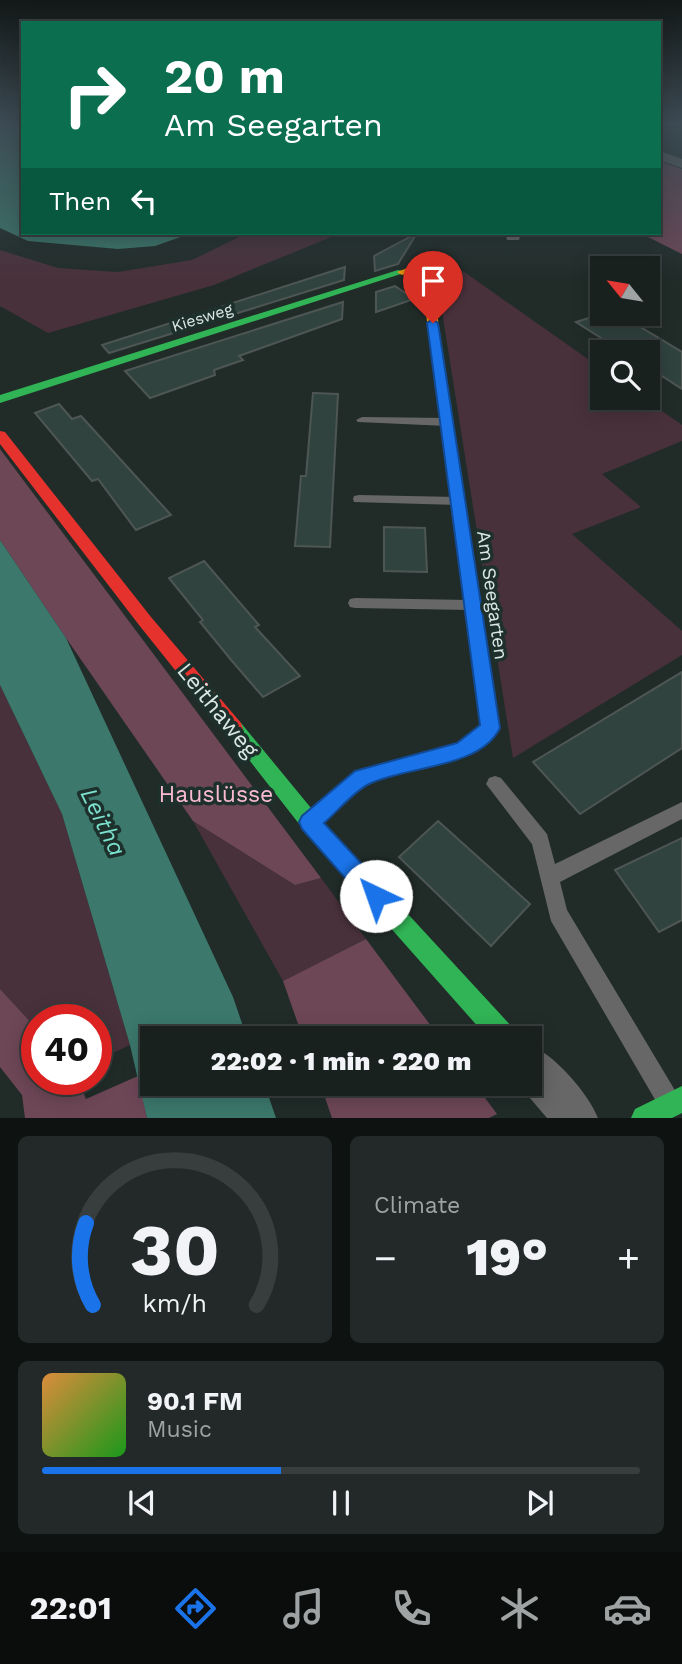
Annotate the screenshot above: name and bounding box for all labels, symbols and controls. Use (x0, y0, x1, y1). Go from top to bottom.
text: 20 m (164, 47, 285, 105)
icon: right (49, 49, 140, 140)
text: Am Seegarten (164, 106, 383, 144)
icon: left (125, 182, 163, 220)
text: Then (49, 186, 111, 216)
pin (403, 251, 463, 323)
north arrow (590, 256, 660, 326)
map controls (590, 256, 660, 410)
icon: arrive (414, 262, 452, 300)
street label: Kiesweg (169, 299, 235, 336)
button: search (590, 340, 660, 410)
street label: Am Seegarten (472, 529, 513, 661)
street label: Leithaweg (171, 658, 264, 764)
park label: Hauslüsse (159, 781, 273, 808)
water label: Leitha (75, 783, 132, 861)
position arrow (339, 859, 413, 933)
speed limit sign: 40 (21, 1004, 112, 1095)
text: 22:02 · 1 min · 220 m (211, 1046, 471, 1076)
text: Climate (374, 1192, 460, 1219)
text: 30 (130, 1208, 220, 1294)
text: 19° (466, 1227, 548, 1288)
text: − (374, 1236, 397, 1280)
text: + (617, 1236, 640, 1280)
text: km/h (143, 1289, 207, 1318)
text: 90.1 FM (147, 1386, 243, 1416)
text: Music (147, 1416, 212, 1443)
icon: previous (123, 1484, 161, 1522)
icon: pause (322, 1484, 360, 1522)
icon: next (521, 1484, 559, 1522)
icon: directions (171, 1584, 220, 1633)
icon: music (279, 1584, 328, 1633)
icon: phone (387, 1584, 436, 1633)
icon: climate (495, 1584, 544, 1633)
icon: car (603, 1584, 652, 1633)
text: 22:01 (30, 1589, 112, 1627)

